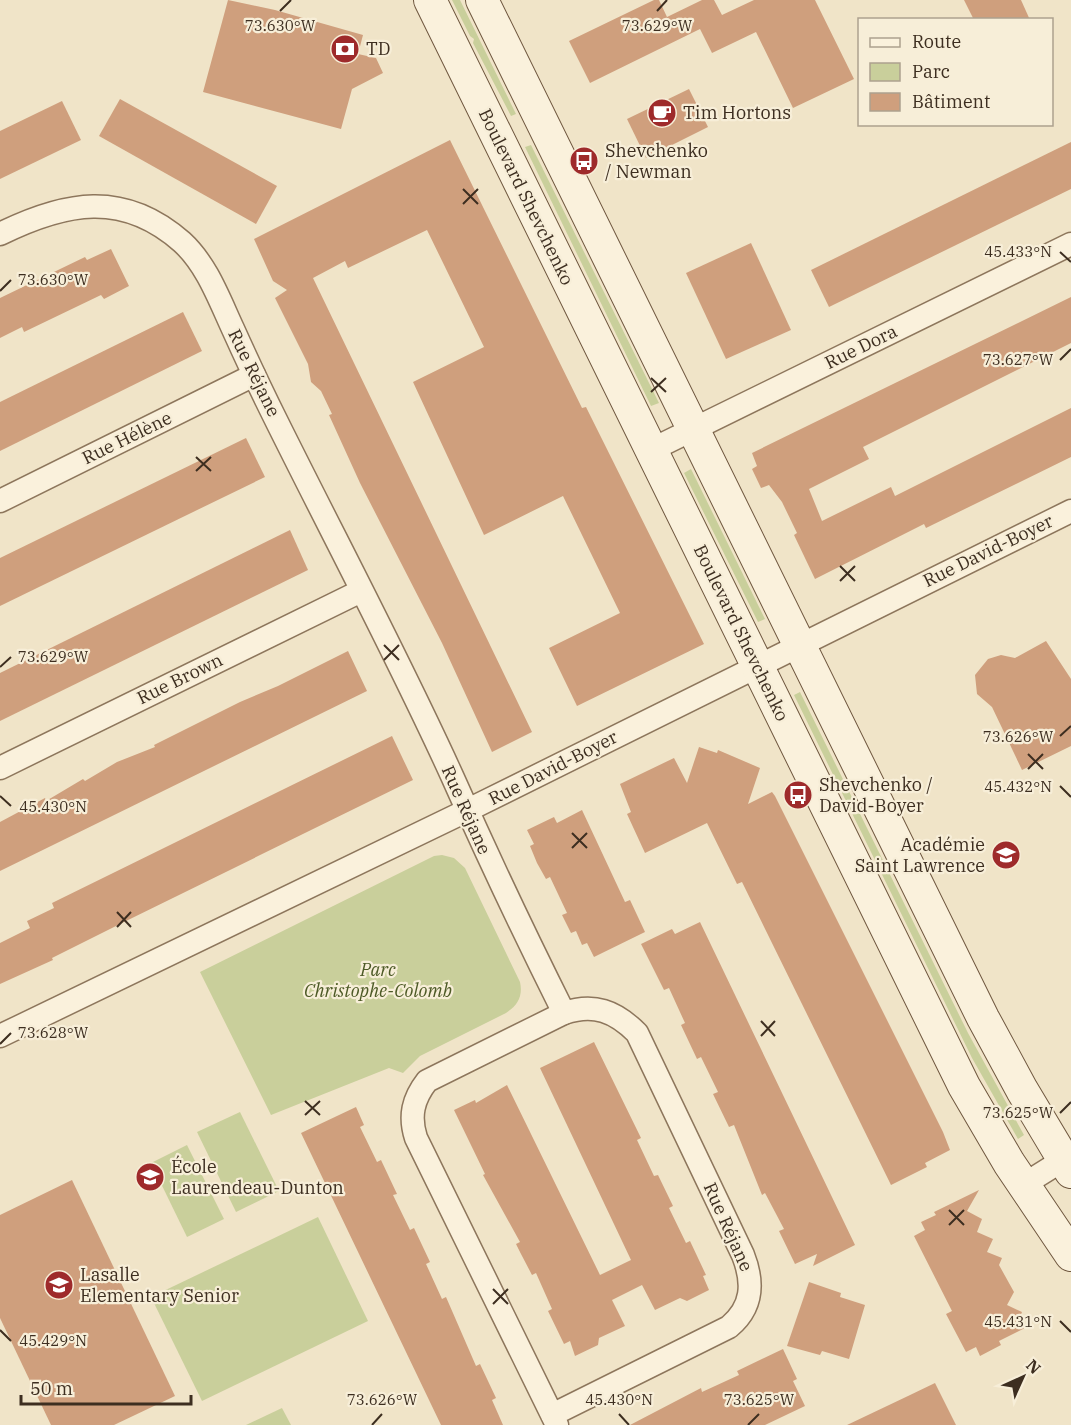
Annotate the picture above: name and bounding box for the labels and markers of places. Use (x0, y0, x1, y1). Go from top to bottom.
bank icon: TD (329, 33, 361, 65)
place label: TD (366, 37, 390, 60)
cafe icon: Tim Hortons (646, 97, 678, 129)
place label: Tim Hortons (683, 101, 791, 124)
place label: Shevchenko / Newman (605, 139, 708, 183)
bus stop icon: Shevchenko / Newman (568, 145, 600, 177)
place label: Shevchenko / David-Boyer (819, 773, 933, 817)
bus stop icon: Shevchenko / David-Boyer (782, 779, 814, 811)
place label: Académie Saint Lawrence (855, 833, 985, 877)
school or university icon: Académie Saint Lawrence (990, 839, 1022, 871)
place label: École Laurendeau-Dunton (171, 1155, 344, 1199)
school or university icon: École Laurendeau-Dunton (134, 1161, 166, 1193)
place label: Lasalle Elementary Senior (80, 1263, 239, 1307)
school or university icon: Lasalle Elementary Senior (43, 1269, 75, 1301)

